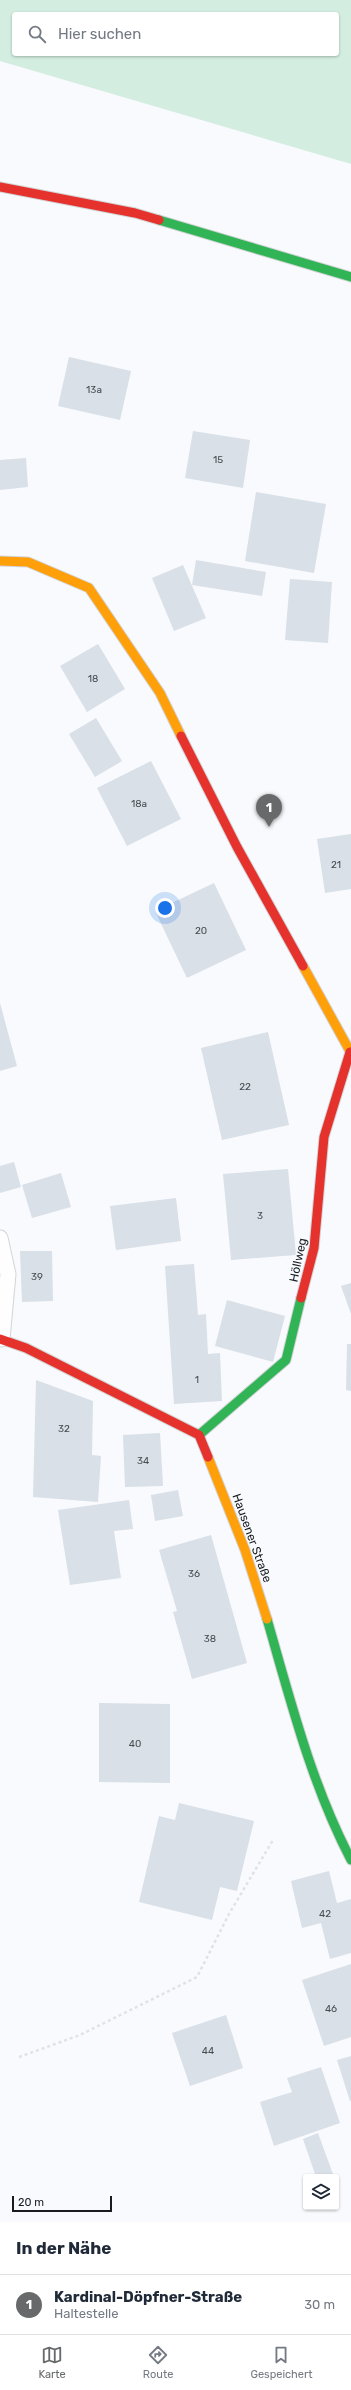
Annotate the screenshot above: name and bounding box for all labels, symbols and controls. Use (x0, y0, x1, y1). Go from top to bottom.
search box (12, 12, 339, 56)
icon: search (26, 23, 48, 45)
text: Hier suchen (58, 25, 141, 43)
house number: 13a (86, 384, 102, 396)
house number: 15 (213, 454, 223, 466)
house number: 18 (88, 673, 98, 685)
pin: 1 (256, 794, 282, 827)
house number: 18a (131, 798, 147, 810)
house number: 21 (331, 859, 341, 871)
your location (155, 898, 175, 918)
house number: 20 (195, 925, 207, 937)
house number: 22 (239, 1081, 251, 1093)
house number: 3 (257, 1210, 263, 1222)
street label: Höllweg (287, 1237, 309, 1283)
house number: 39 (31, 1271, 43, 1283)
house number: 1 (195, 1374, 199, 1386)
house number: 32 (58, 1423, 70, 1435)
house number: 34 (137, 1455, 149, 1467)
street label: Hausener Straße (229, 1492, 275, 1585)
house number: 36 (188, 1568, 200, 1580)
house number: 38 (204, 1633, 216, 1645)
house number: 40 (129, 1738, 141, 1750)
house number: 42 (319, 1908, 331, 1920)
house number: 46 (325, 2003, 337, 2015)
house number: 44 (202, 2045, 214, 2057)
map controls (303, 2174, 339, 2210)
button: layers (303, 2174, 339, 2210)
scale bar (12, 2194, 112, 2213)
text: 20 m (18, 2196, 44, 2209)
text: In der Nähe (16, 2238, 111, 2258)
text: Kardinal-Döpfner-Straße (54, 2288, 242, 2306)
text: 1 (26, 2297, 32, 2312)
text: 30 m (304, 2297, 335, 2312)
text: Haltestelle (54, 2306, 119, 2321)
tab: Karte (39, 2344, 66, 2381)
tab: Route (143, 2344, 173, 2381)
tab: Gespeichert (250, 2344, 312, 2381)

